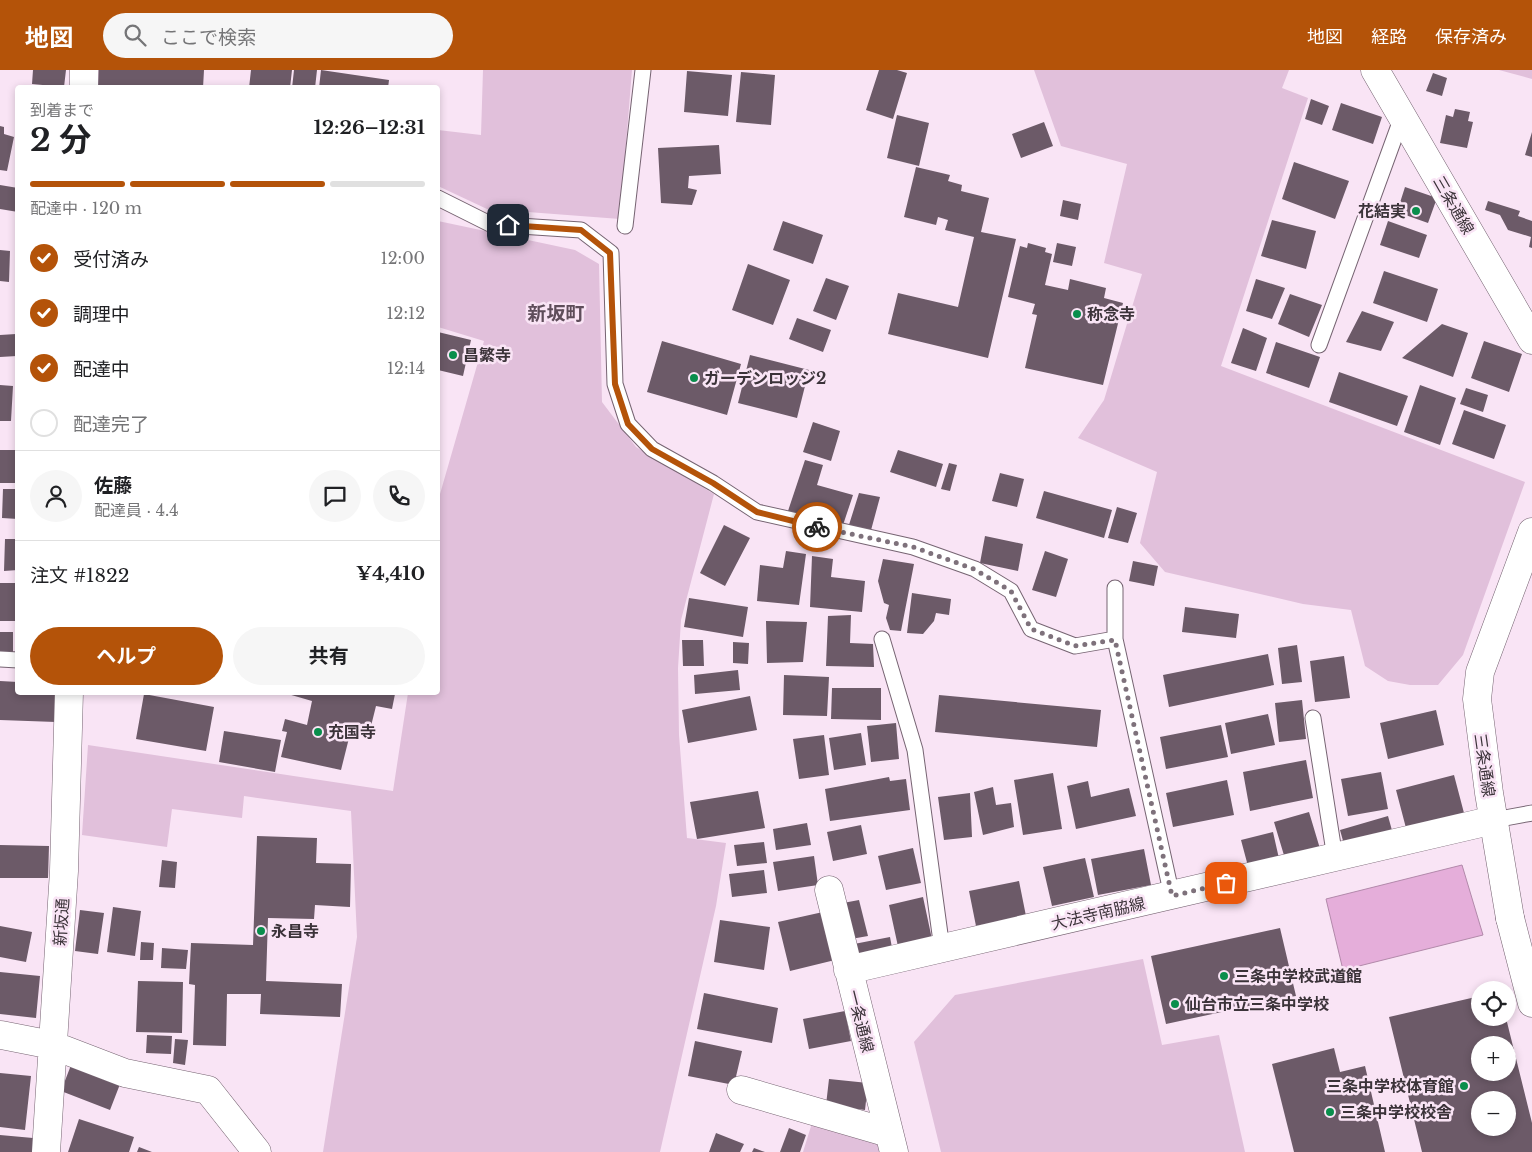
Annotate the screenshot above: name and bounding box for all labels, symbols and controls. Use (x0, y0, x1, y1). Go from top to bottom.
search box (103, 13, 453, 58)
icon: search (121, 21, 149, 49)
text: 地図 (25, 23, 73, 52)
text: ここで検索 (161, 26, 256, 49)
text: 地図 (1307, 26, 1343, 48)
text: 経路 (1371, 26, 1407, 48)
text: 保存済み (1435, 26, 1507, 48)
text: 到着まで (30, 100, 94, 120)
text: 12:26–12:31 (313, 116, 425, 139)
text: 2 分 (30, 120, 91, 160)
street label: 三条通線 (1429, 172, 1479, 238)
text: 配達中 · 120 m (30, 198, 142, 218)
place label: 花結実 (1358, 201, 1406, 221)
pin (487, 204, 529, 246)
marker: 花結実 (1410, 205, 1422, 217)
icon: home (494, 211, 522, 239)
icon: check (30, 244, 58, 272)
text: 受付済み (73, 248, 149, 271)
text: 12:00 (381, 248, 425, 268)
icon: check (30, 299, 58, 327)
district label: 新坂町 (527, 302, 585, 325)
text: 調理中 (73, 303, 130, 326)
text: 12:12 (386, 303, 425, 323)
place label: 称念寺 (1087, 304, 1135, 324)
marker: 称念寺 (1071, 308, 1083, 320)
place label: 昌繁寺 (463, 345, 511, 365)
marker: 昌繁寺 (447, 349, 459, 361)
icon: check (30, 354, 58, 382)
text: 配達中 (73, 358, 130, 381)
text: 12:14 (387, 358, 425, 378)
place label: ガーデンロッジ2 (704, 368, 826, 388)
marker: ガーデンロッジ2 (688, 372, 700, 384)
text: 配達完了 (73, 413, 149, 436)
button: person (30, 470, 82, 522)
button: chat (309, 470, 361, 522)
button: phone (373, 470, 425, 522)
text: 佐藤 (94, 474, 132, 497)
text: 配達員 · 4.4 (94, 500, 179, 520)
courier (792, 502, 842, 552)
icon: bike (803, 513, 831, 541)
text: ¥4,410 (356, 562, 425, 585)
text: 注文 #1822 (30, 564, 130, 587)
button: ヘルプ (30, 627, 223, 685)
button: 共有 (233, 627, 425, 685)
place label: 充国寺 (328, 722, 376, 742)
marker: 充国寺 (312, 726, 324, 738)
street label: 三条通線 (1471, 732, 1499, 798)
pin (1205, 862, 1247, 904)
icon: bag (1212, 869, 1240, 897)
street label: 大法寺南脇線 (1049, 892, 1147, 934)
street label: 新坂通 (49, 897, 73, 947)
place label: 永昌寺 (271, 921, 319, 941)
marker: 永昌寺 (255, 925, 267, 937)
place label: 三条中学校武道館 (1234, 966, 1362, 986)
marker: 三条中学校武道館 (1218, 970, 1230, 982)
map controls (1471, 981, 1516, 1136)
button: locate (1471, 981, 1516, 1026)
street label: 一条通線 (844, 988, 878, 1054)
place label: 仙台市立三条中学校 (1184, 994, 1329, 1014)
marker: 仙台市立三条中学校 (1169, 998, 1181, 1010)
button: + (1471, 1036, 1516, 1081)
place label: 三条中学校体育館 (1326, 1076, 1454, 1096)
marker: 三条中学校体育館 (1458, 1080, 1470, 1092)
button: − (1471, 1091, 1516, 1136)
place label: 三条中学校校舎 (1340, 1102, 1452, 1122)
marker: 三条中学校校舎 (1324, 1106, 1336, 1118)

